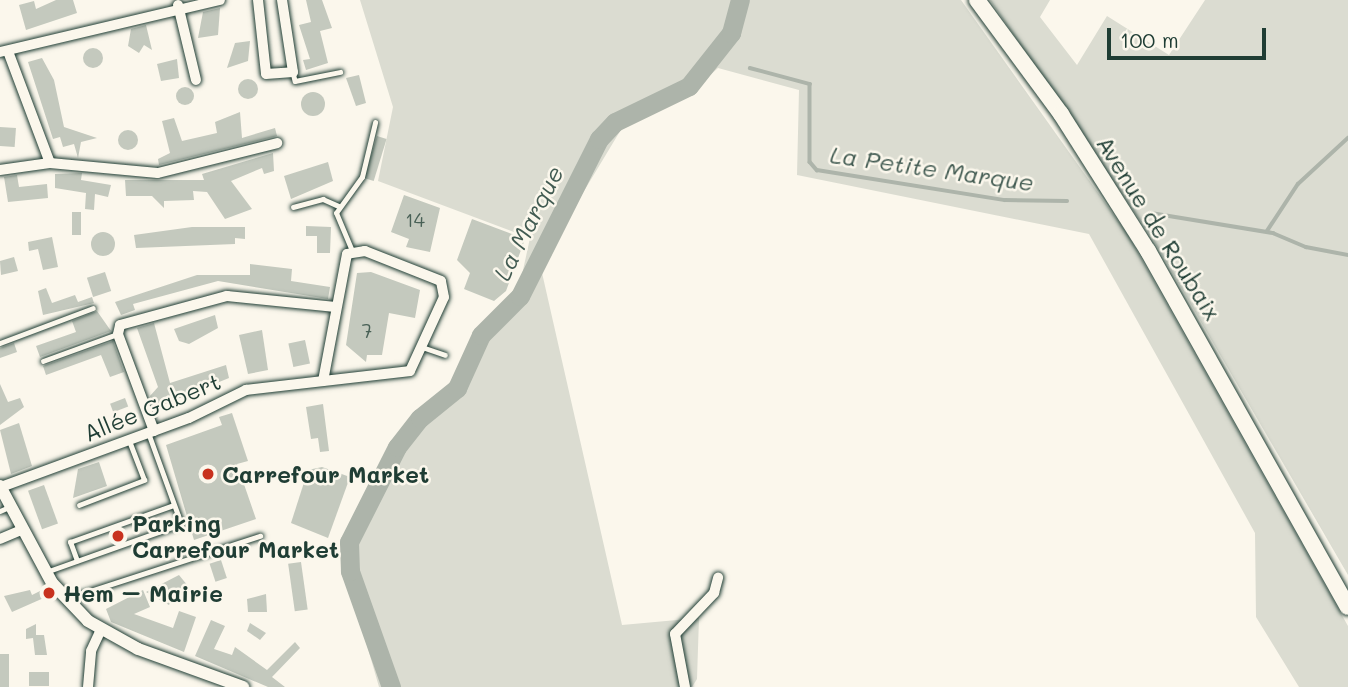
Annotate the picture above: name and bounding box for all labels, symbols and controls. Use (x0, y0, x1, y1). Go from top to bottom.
scale bar (1110, 14, 1269, 58)
text: 100 m (1120, 26, 1179, 53)
street label: Avenue de Roubaix (1091, 131, 1227, 325)
water label: La Petite Marque (828, 139, 1036, 197)
water label: La Marque (487, 161, 569, 285)
house number: 14 (405, 209, 425, 231)
house number: 7 (362, 320, 372, 342)
street label: Allée Gabert (80, 367, 224, 447)
place label: Carrefour Market (222, 460, 429, 488)
marker: Carrefour Market (200, 466, 216, 482)
place label: Parking Carrefour Market (132, 509, 339, 563)
marker: Parking Carrefour Market (110, 528, 126, 544)
place label: Hem – Mairie (63, 579, 223, 607)
marker: Hem – Mairie (41, 585, 57, 601)

